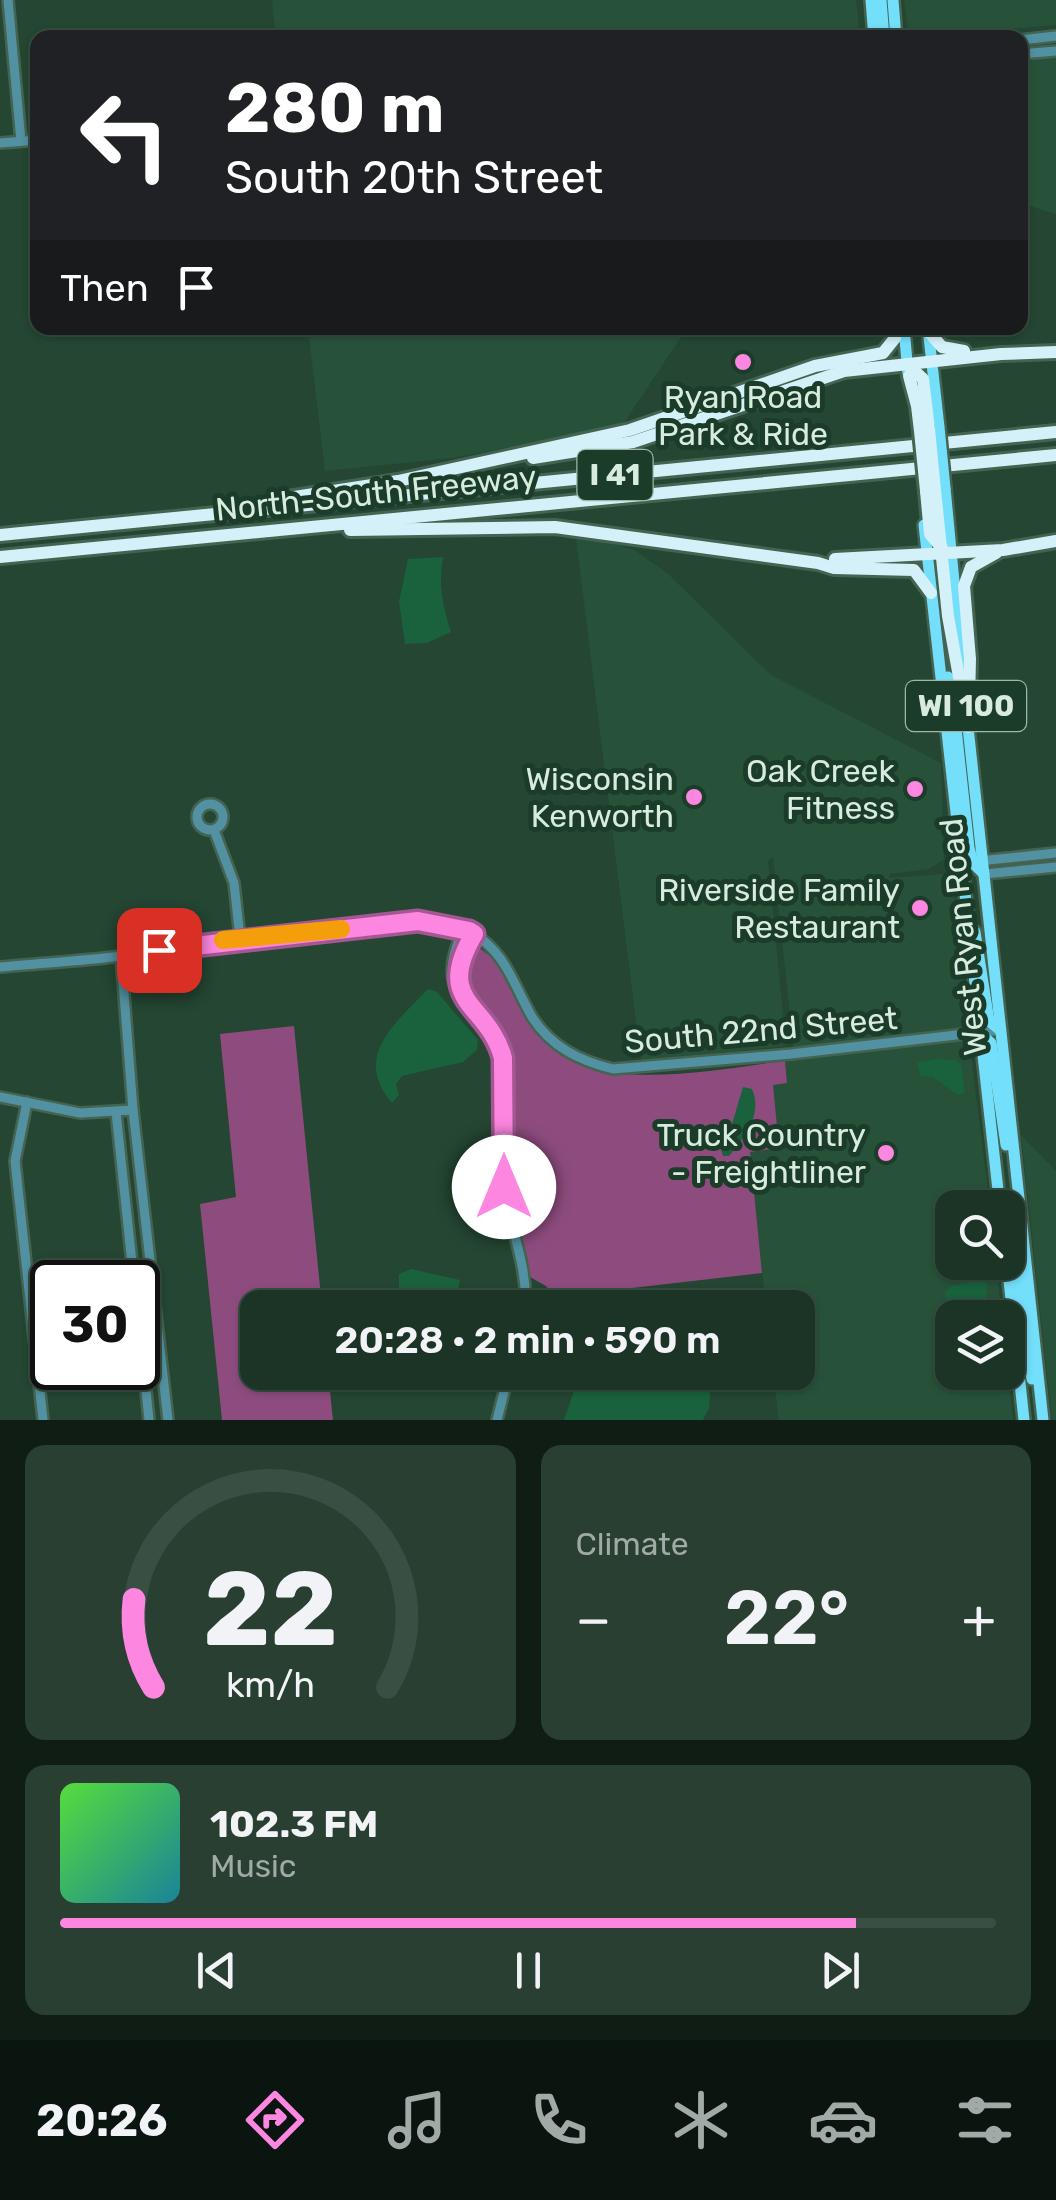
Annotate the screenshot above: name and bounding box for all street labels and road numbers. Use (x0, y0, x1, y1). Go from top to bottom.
road number: I 41 (578, 450, 652, 500)
street label: North-South Freeway (214, 457, 538, 529)
road number: WI 100 (906, 681, 1026, 731)
street label: West Ryan Road (932, 817, 994, 1057)
street label: South 22nd Street (623, 999, 899, 1061)

